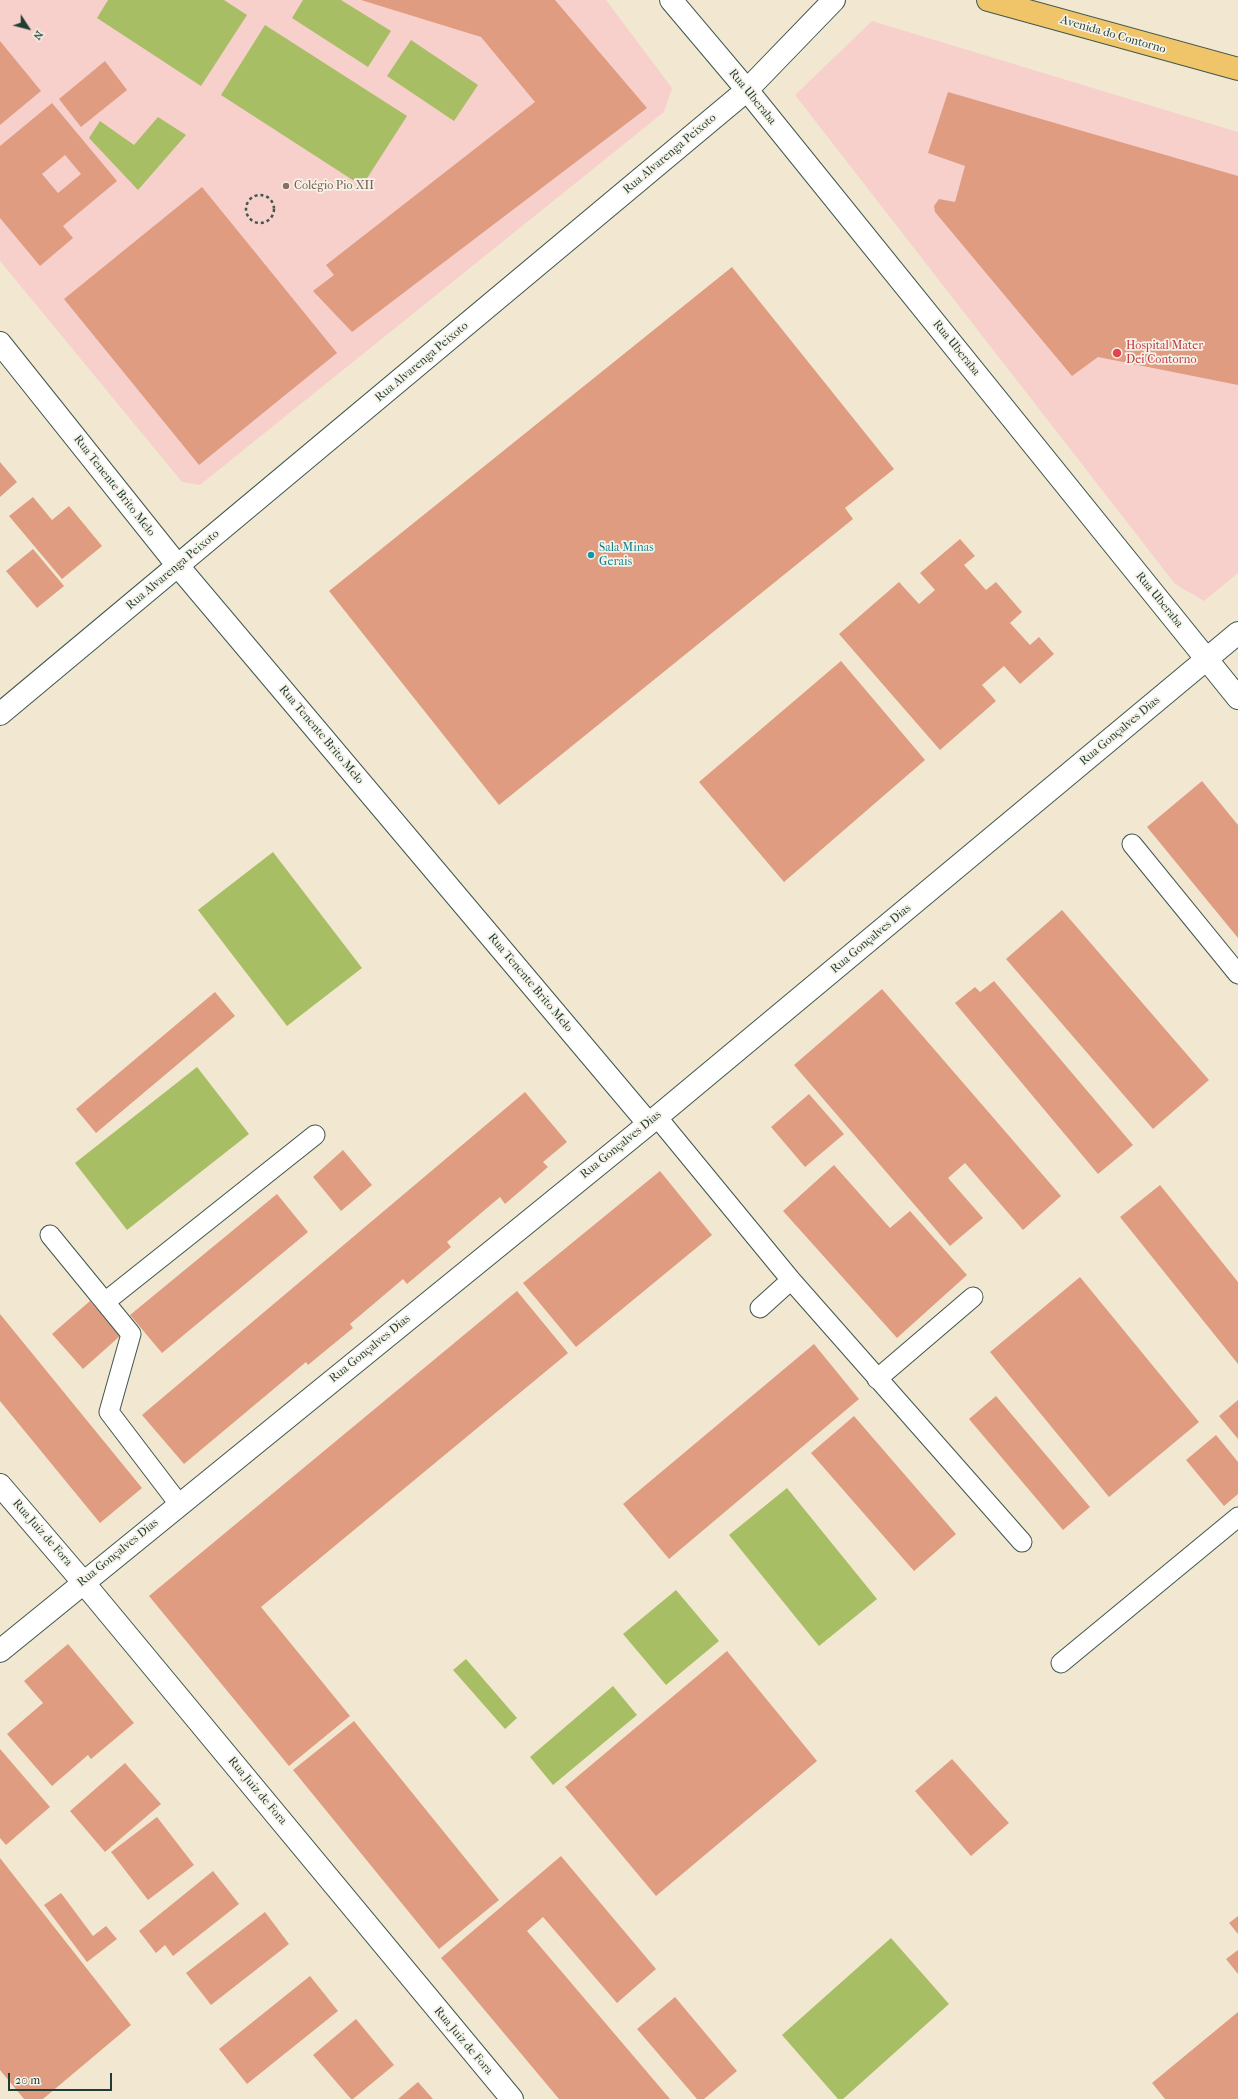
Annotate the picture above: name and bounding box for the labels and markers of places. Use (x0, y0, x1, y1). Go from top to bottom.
place label: Colégio Pio XII (294, 179, 374, 193)
marker: Colégio Pio XII (281, 181, 291, 191)
place label: Hospital Mater Dei Contorno (1126, 339, 1203, 367)
marker: Hospital Mater Dei Contorno (1111, 347, 1123, 359)
place label: Sala Minas Gerais (599, 541, 654, 569)
marker: Sala Minas Gerais (586, 550, 596, 560)

